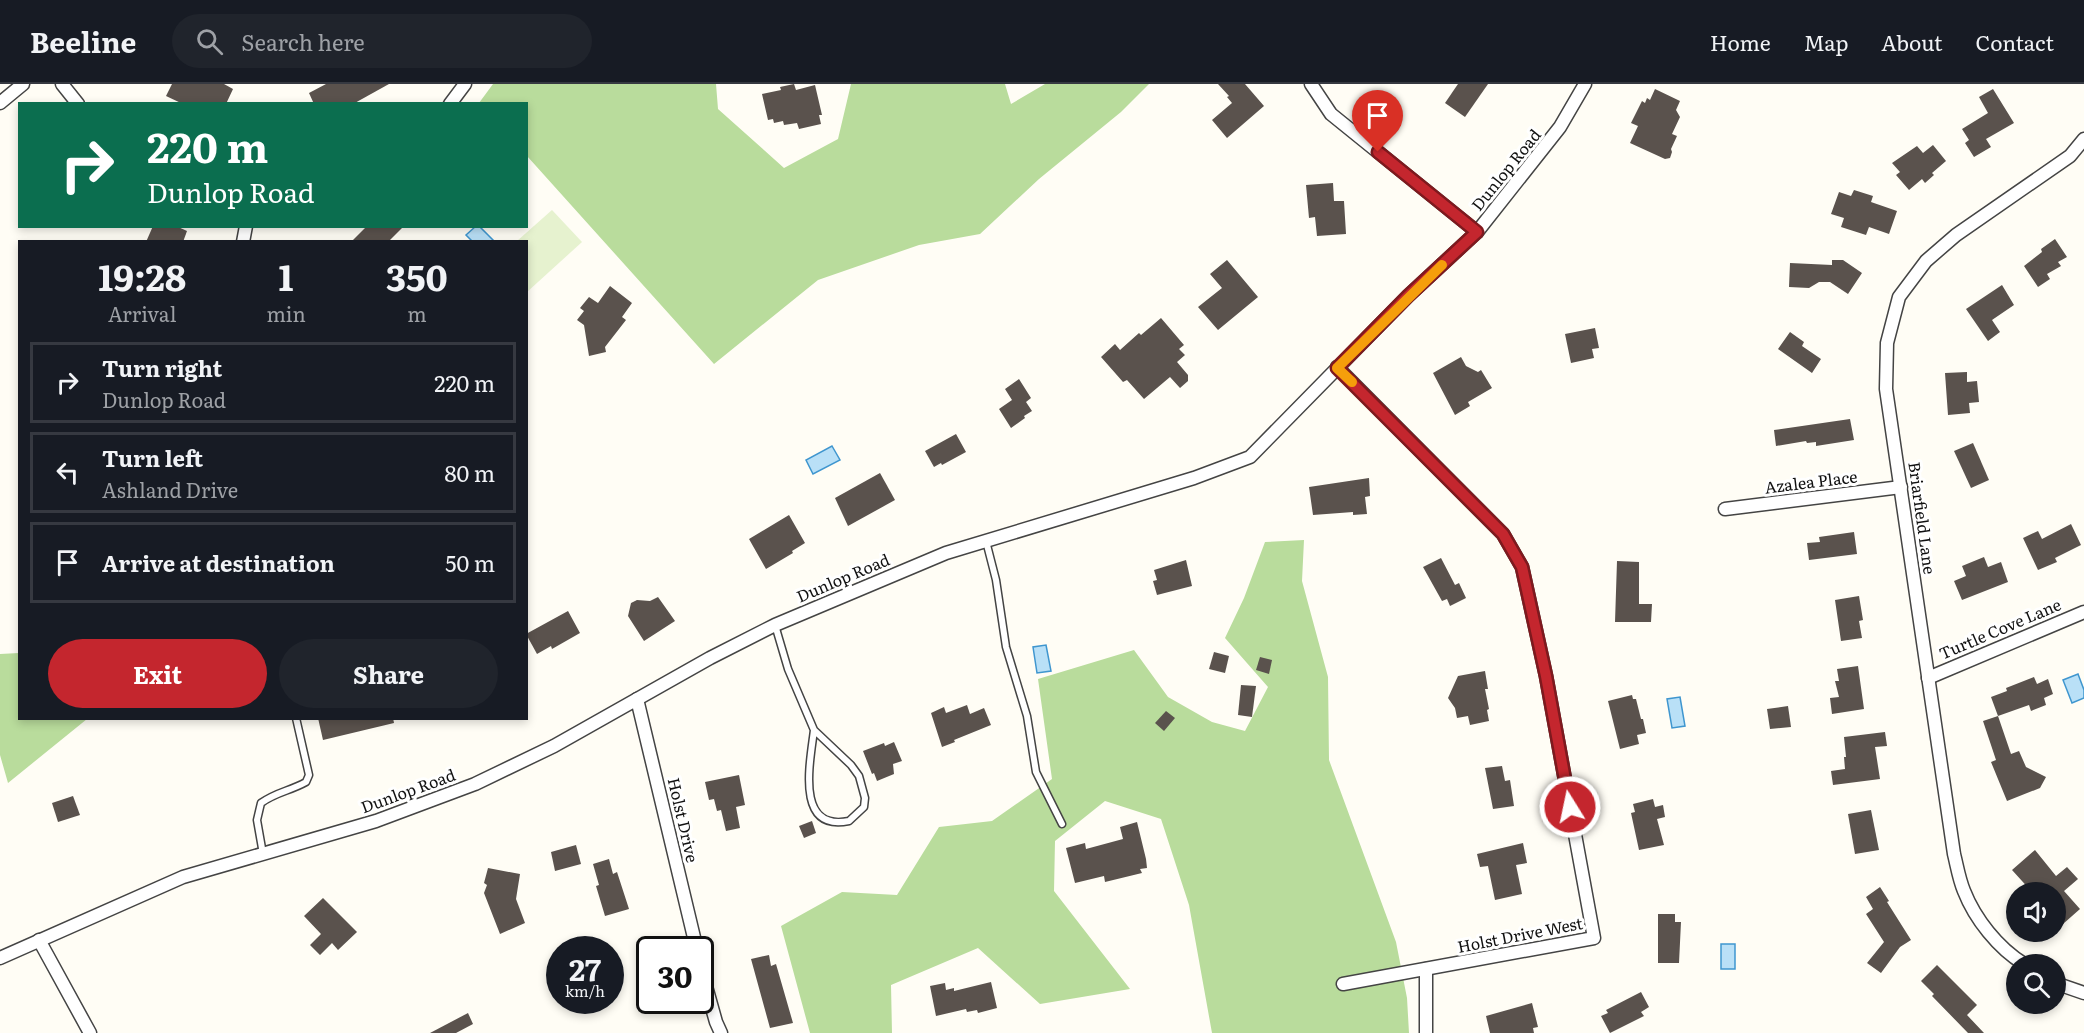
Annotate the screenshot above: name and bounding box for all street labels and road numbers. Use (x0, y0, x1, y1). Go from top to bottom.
street label: Dunlop Road (1465, 123, 1546, 216)
street label: Briarfield Lane (1903, 460, 1943, 576)
street label: Azalea Place (1763, 463, 1859, 499)
street label: Dunlop Road (792, 547, 893, 608)
street label: Turtle Cove Lane (1935, 591, 2064, 665)
street label: Dunlop Road (357, 762, 459, 818)
street label: Holst Drive (663, 775, 705, 865)
street label: Holst Drive West (1455, 910, 1585, 958)

